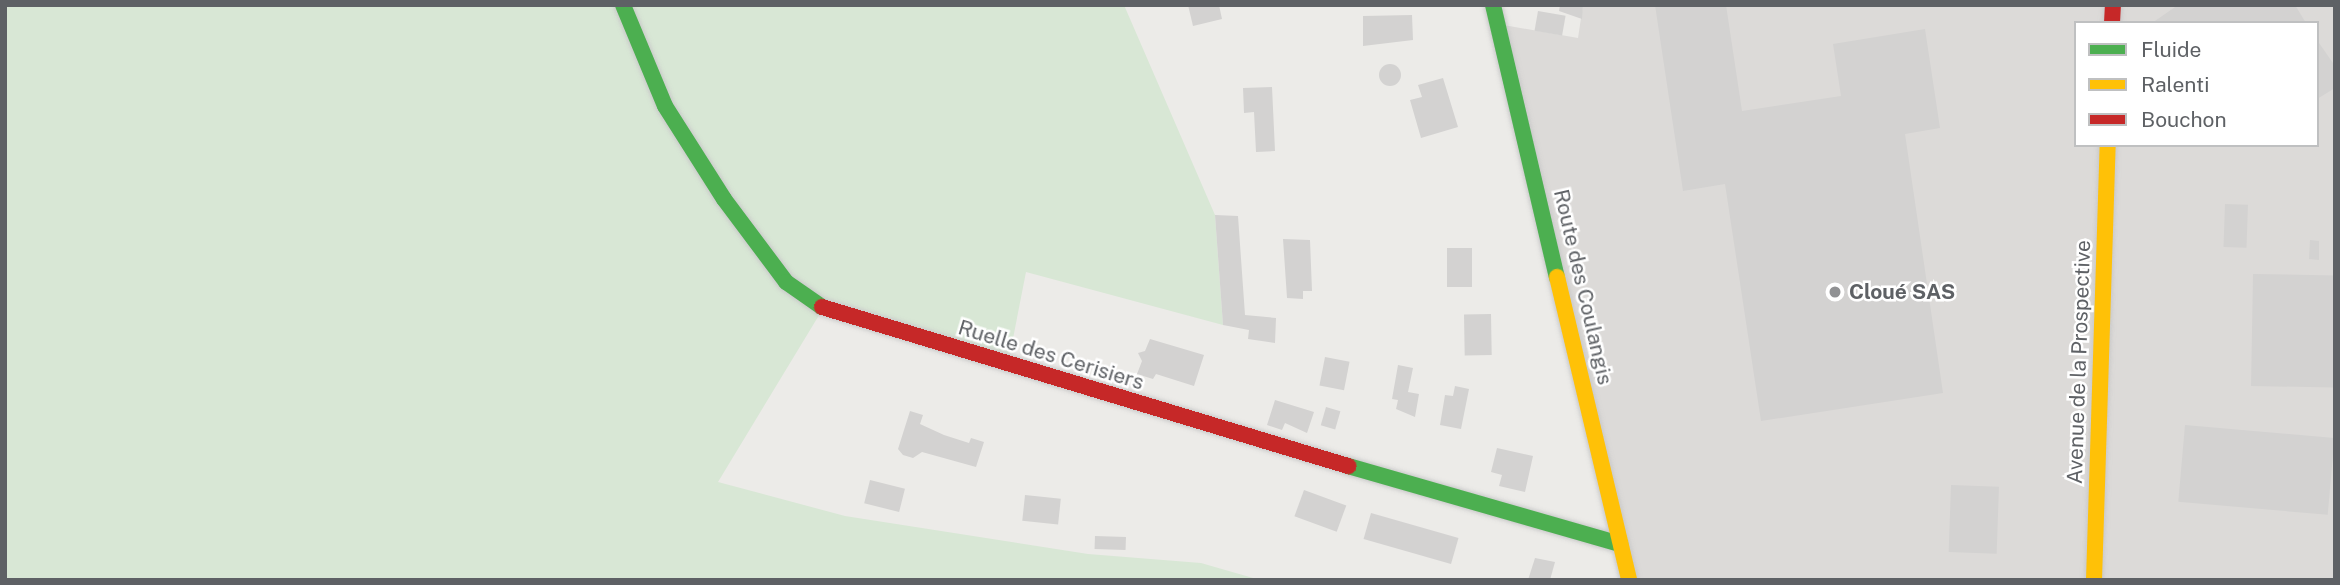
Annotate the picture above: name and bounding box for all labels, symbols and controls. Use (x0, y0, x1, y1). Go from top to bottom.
legend (2074, 21, 2319, 147)
text: Fluide (2141, 37, 2201, 62)
text: Ralenti (2141, 72, 2209, 97)
text: Bouchon (2141, 107, 2227, 132)
street label: Route des Coulangis (1548, 187, 1618, 387)
street label: Avenue de la Prospective (2062, 239, 2096, 485)
place label: Cloué SAS (1849, 279, 1955, 305)
marker: Cloué SAS (1827, 284, 1843, 300)
street label: Ruelle des Cerisiers (955, 315, 1147, 395)

